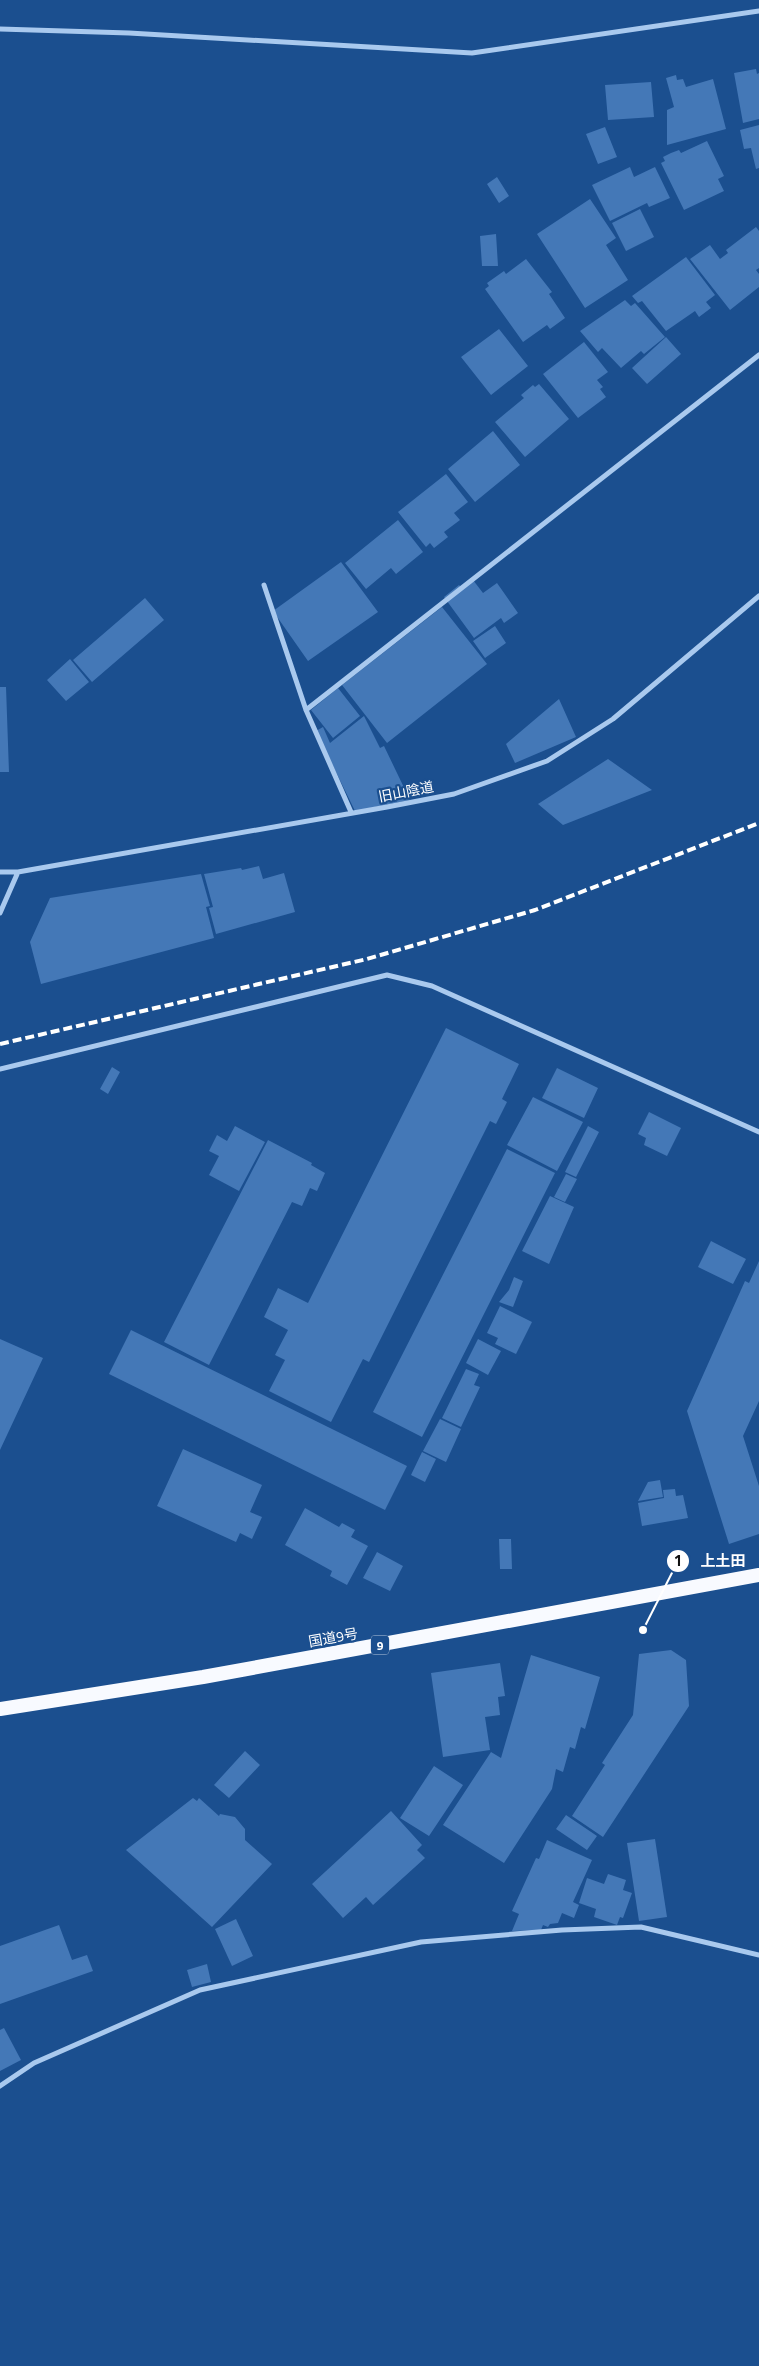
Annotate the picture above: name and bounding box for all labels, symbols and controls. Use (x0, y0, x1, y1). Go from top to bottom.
street label: 旧山陰道 (377, 775, 435, 807)
callout: 上土田 (665, 1546, 755, 1576)
text: 1 (674, 1549, 682, 1572)
text: 上土田 (700, 1549, 746, 1572)
street label: 国道9号 (307, 1622, 359, 1652)
road number: 9 (371, 1636, 389, 1654)

